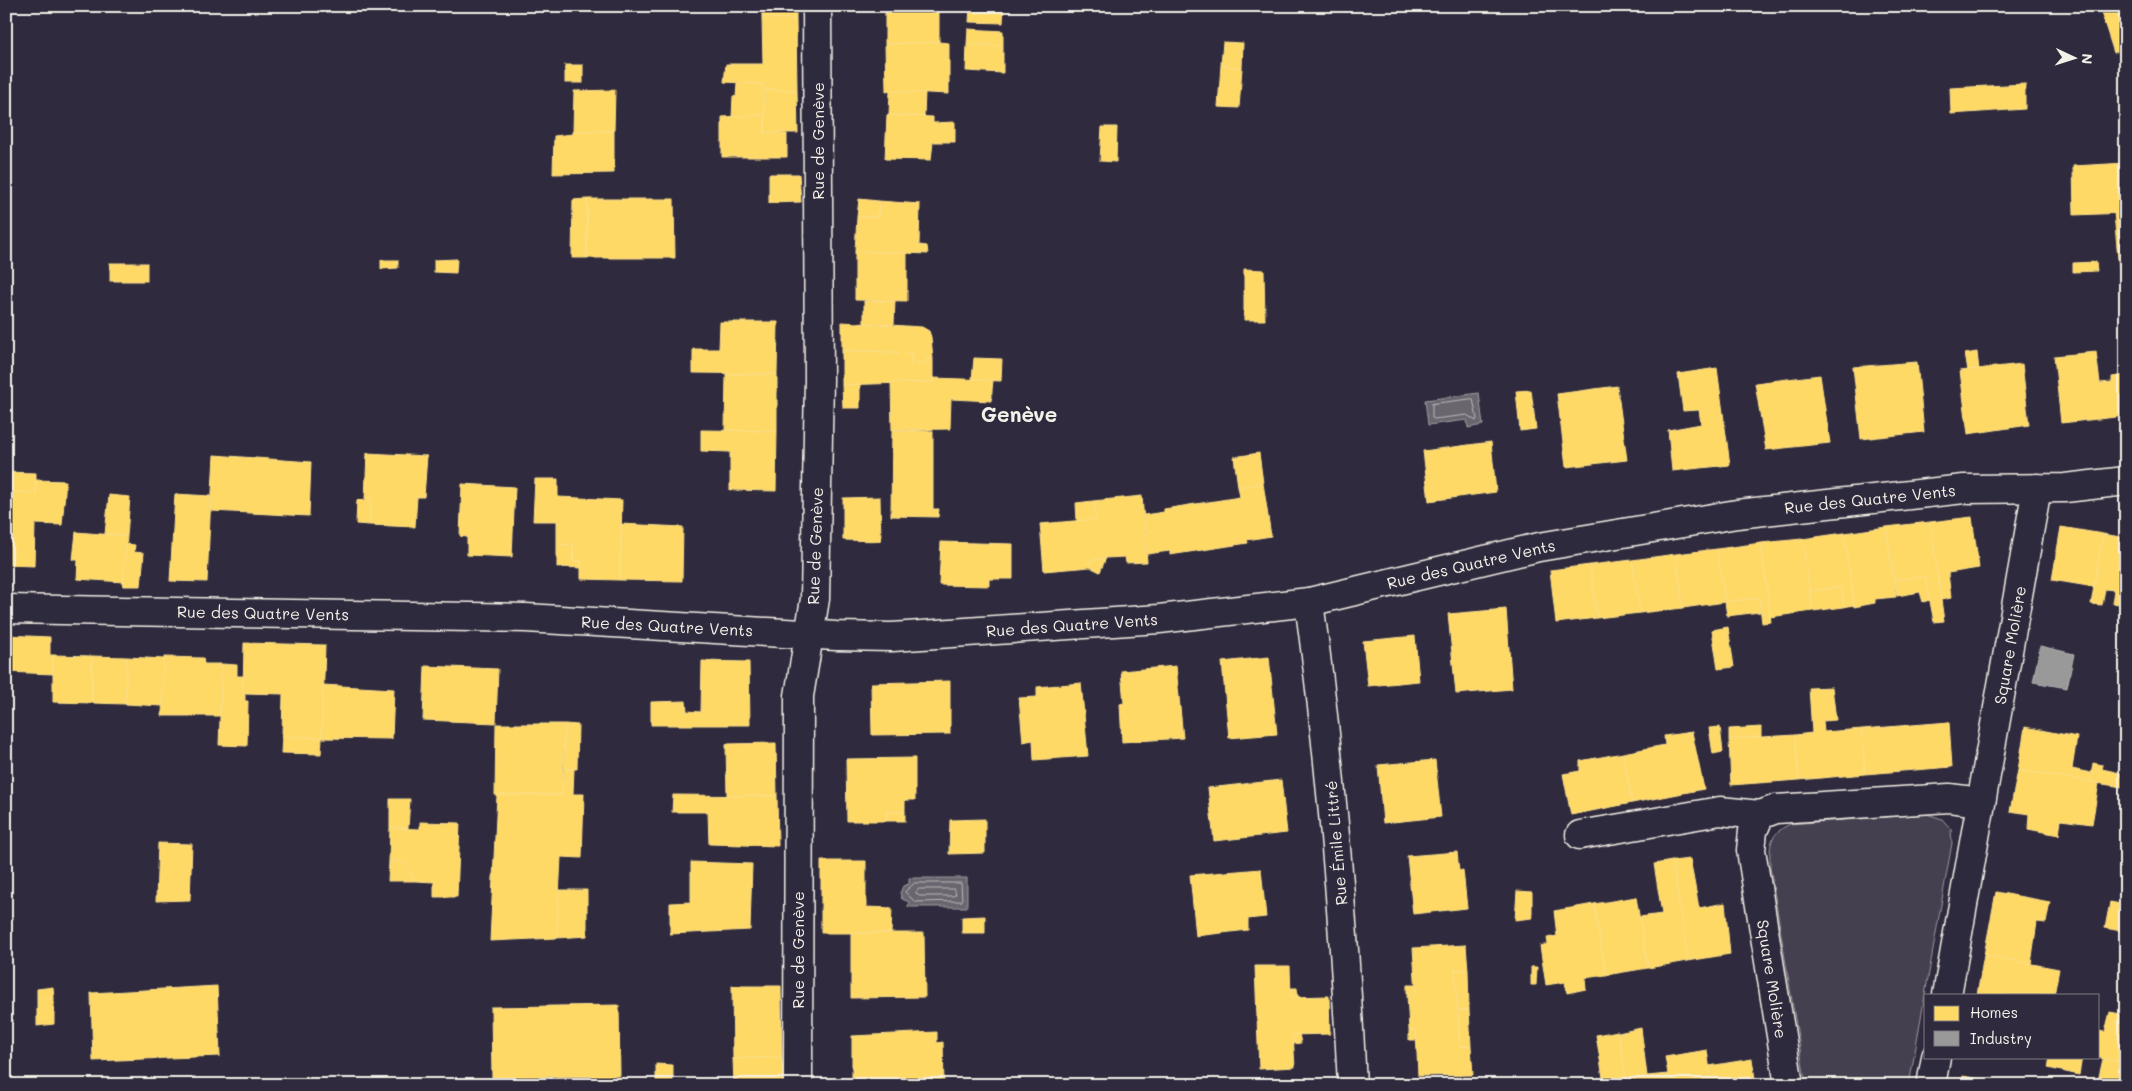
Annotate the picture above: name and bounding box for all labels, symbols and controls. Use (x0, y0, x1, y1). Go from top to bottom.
north arrow (2050, 32, 2100, 82)
text: N (2078, 53, 2097, 65)
street label: Rue de Genève (807, 82, 828, 200)
district label: Genève (981, 400, 1057, 427)
street label: Rue des Quatre Vents (1783, 479, 1957, 518)
street label: Rue de Genève (802, 487, 827, 605)
street label: Rue des Quatre Vents (1385, 534, 1557, 593)
street label: Square Molière (1989, 584, 2030, 706)
street label: Rue des Quatre Vents (177, 600, 349, 625)
street label: Rue des Quatre Vents (985, 608, 1159, 641)
street label: Rue des Quatre Vents (581, 611, 754, 640)
street label: Rue Émile Littré (1320, 780, 1351, 906)
street label: Rue de Genève (787, 891, 808, 1009)
street label: Square Molière (1753, 918, 1792, 1040)
legend (1924, 994, 2100, 1058)
text: Homes (1970, 1002, 2018, 1022)
text: Industry (1970, 1028, 2032, 1048)

